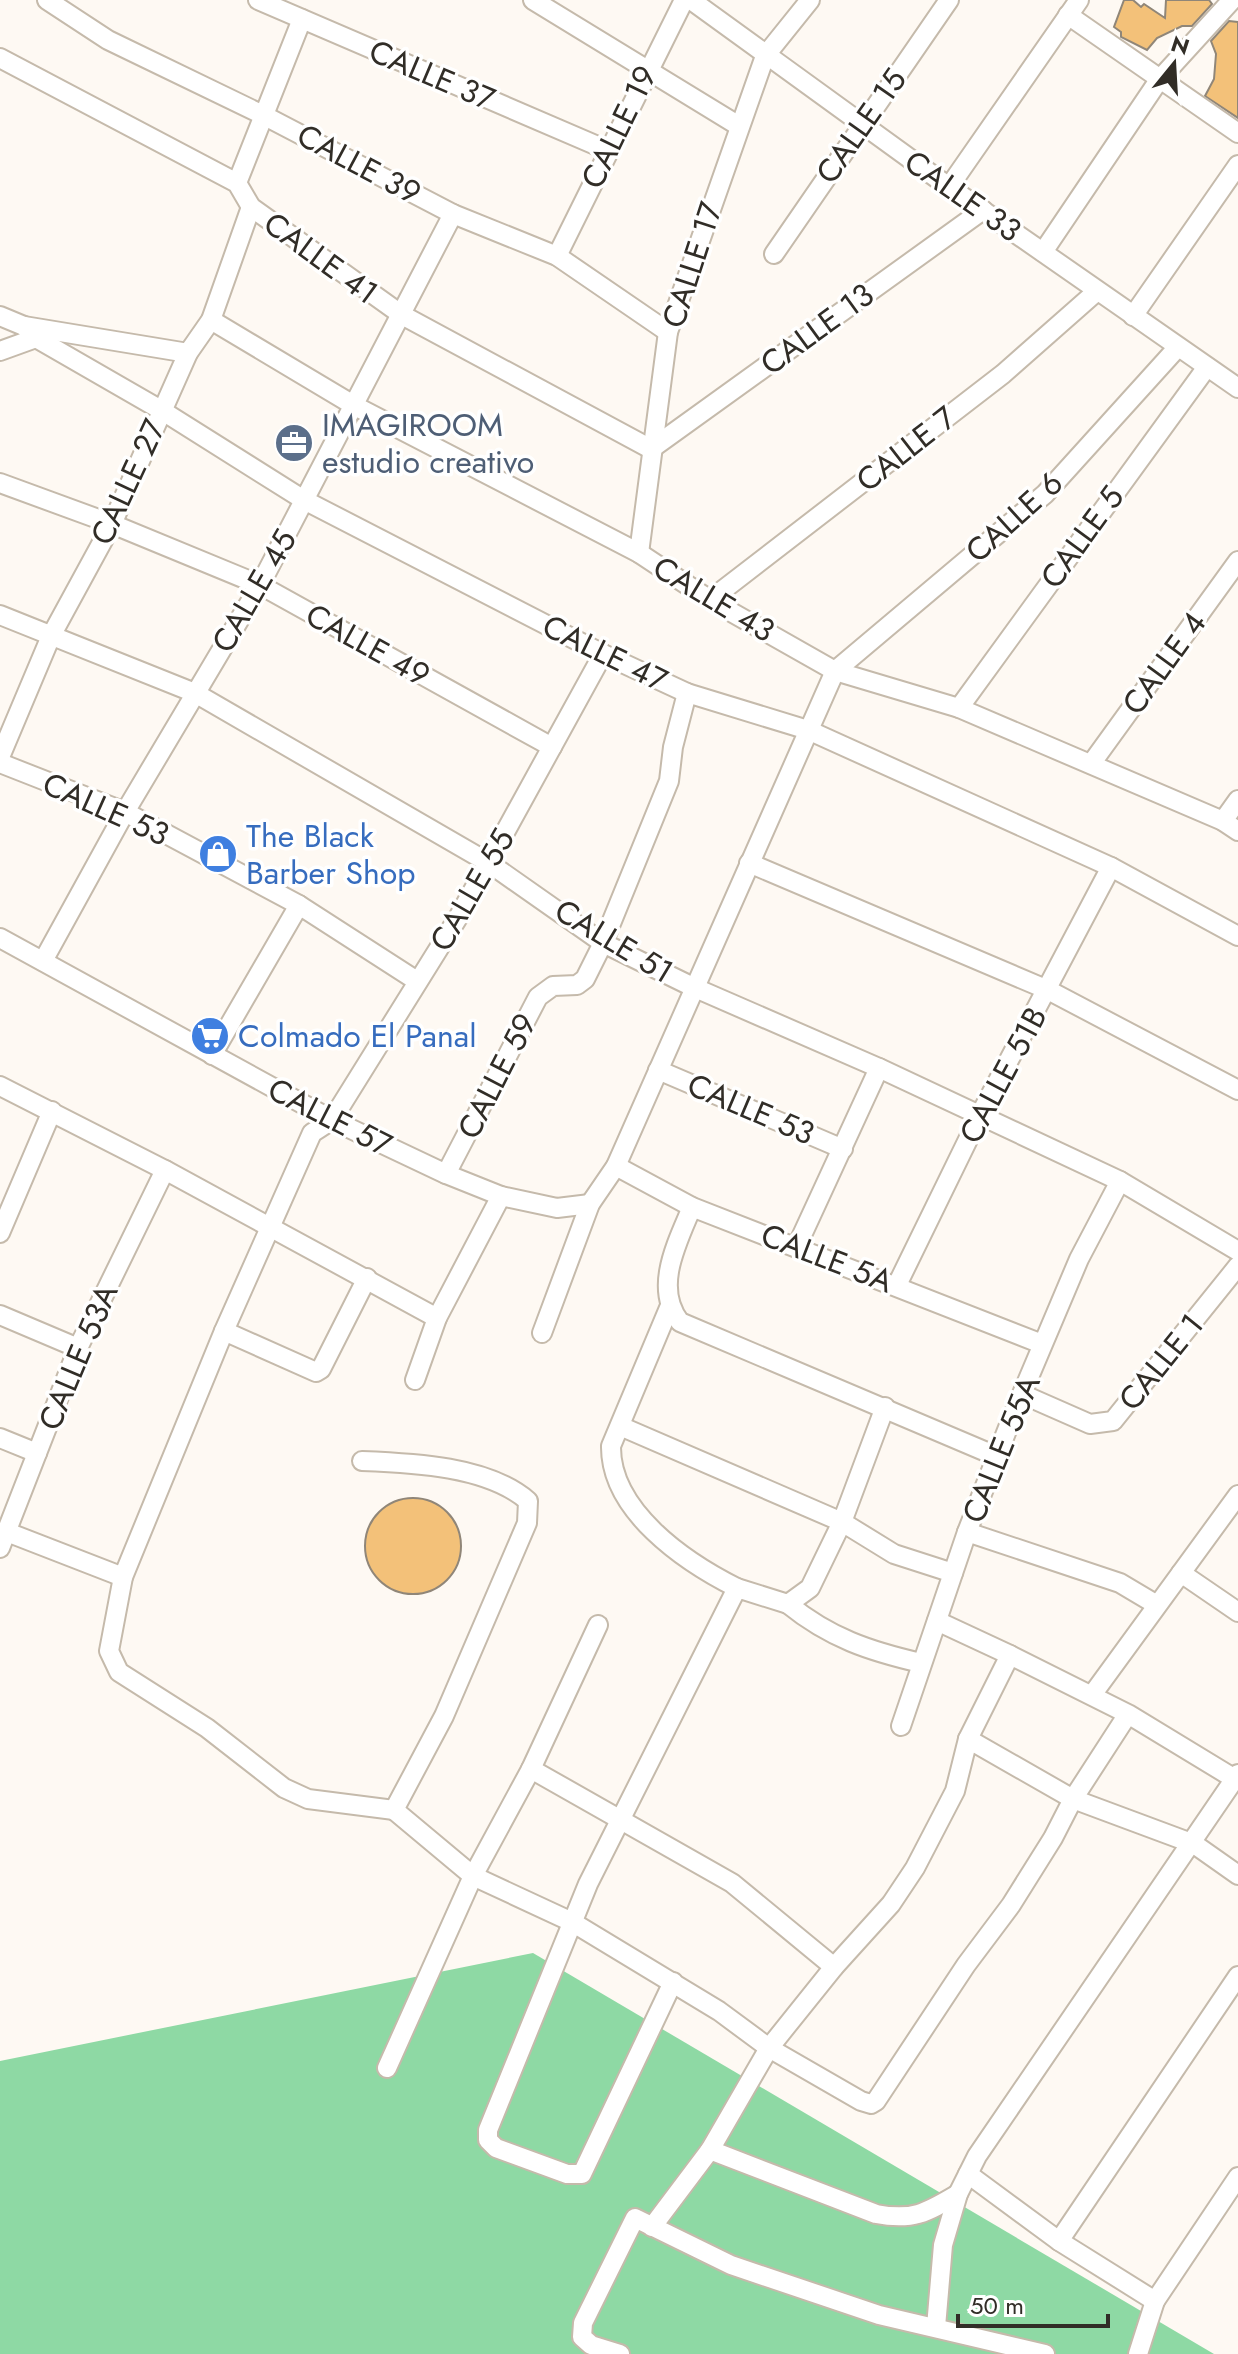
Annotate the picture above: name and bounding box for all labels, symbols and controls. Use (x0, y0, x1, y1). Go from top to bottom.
north arrow (1134, 24, 1214, 104)
text: N (1167, 27, 1193, 63)
street label: CALLE 37 (362, 28, 502, 122)
street label: CALLE 19 (570, 58, 668, 196)
street label: CALLE 15 (805, 59, 917, 193)
street label: CALLE 39 (289, 112, 429, 216)
street label: CALLE 33 (895, 139, 1031, 253)
street label: CALLE 17 (650, 196, 734, 334)
street label: CALLE 41 (254, 201, 388, 315)
street label: CALLE 13 (751, 272, 883, 386)
street label: CALLE 7 (846, 395, 966, 503)
place label: IMAGIROOM estudio creativo (322, 402, 534, 485)
street label: CALLE 27 (79, 412, 177, 552)
office icon: IMAGIROOM estudio creativo (273, 422, 315, 464)
street label: CALLE 6 (955, 461, 1073, 573)
street label: CALLE 5 (1029, 476, 1135, 598)
street label: CALLE 45 (200, 521, 308, 661)
street label: CALLE 43 (644, 545, 784, 653)
street label: CALLE 49 (298, 592, 438, 698)
street label: CALLE 4 (1111, 602, 1217, 724)
street label: CALLE 47 (535, 603, 675, 703)
street label: CALLE 53 (35, 761, 177, 857)
place label: The Black Barber Shop (246, 813, 416, 896)
street label: CALLE 55 (418, 820, 526, 960)
shop icon: The Black Barber Shop (197, 833, 239, 875)
street label: CALLE 51 (546, 888, 682, 994)
street label: CALLE 51B (948, 998, 1058, 1152)
street label: CALLE 59 (446, 1005, 548, 1147)
place label: Colmado El Panal (238, 1013, 477, 1059)
supermarket icon: Colmado El Panal (189, 1015, 231, 1057)
street label: CALLE 53 (680, 1062, 822, 1156)
street label: CALLE 57 (260, 1066, 400, 1168)
street label: CALLE 5A (754, 1212, 900, 1304)
street label: CALLE 53A (27, 1277, 129, 1437)
street label: CALLE 1 (1108, 1304, 1214, 1420)
street label: CALLE 55A (950, 1368, 1052, 1530)
scale bar (958, 2278, 1108, 2328)
text: 50 m (970, 2288, 1024, 2323)

